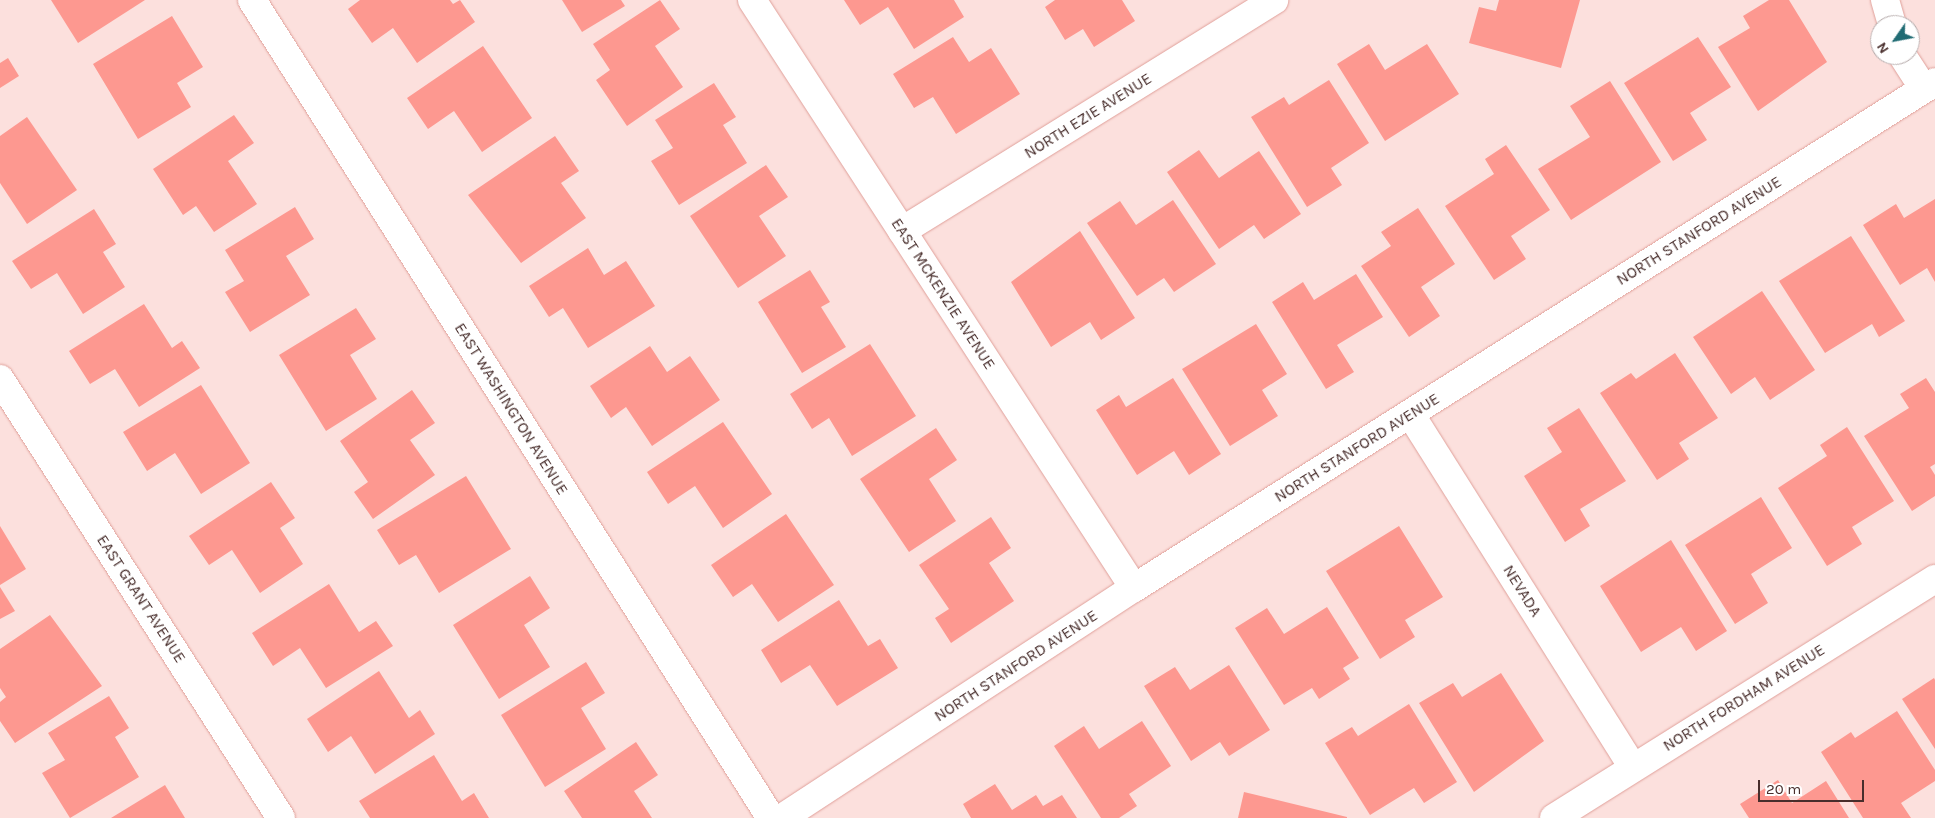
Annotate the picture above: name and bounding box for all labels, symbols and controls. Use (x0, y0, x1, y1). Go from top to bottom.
north arrow (1870, 15, 1920, 65)
text: N (1873, 39, 1893, 57)
street label: NORTH EZIE AVENUE (1021, 69, 1155, 163)
street label: NORTH STANFORD AVENUE (1613, 172, 1785, 290)
street label: EAST MCKENZIE AVENUE (887, 215, 999, 373)
street label: EAST WASHINGTON AVENUE (450, 320, 572, 498)
street label: NORTH STANFORD AVENUE (1271, 389, 1443, 507)
street label: EAST GRANT AVENUE (92, 531, 190, 667)
street label: NEVADA (1499, 562, 1545, 620)
street label: NORTH STANFORD AVENUE (931, 606, 1101, 726)
street label: NORTH FORDHAM AVENUE (1660, 640, 1828, 756)
scale bar (1760, 770, 1866, 802)
text: 20 m (1766, 780, 1801, 798)

